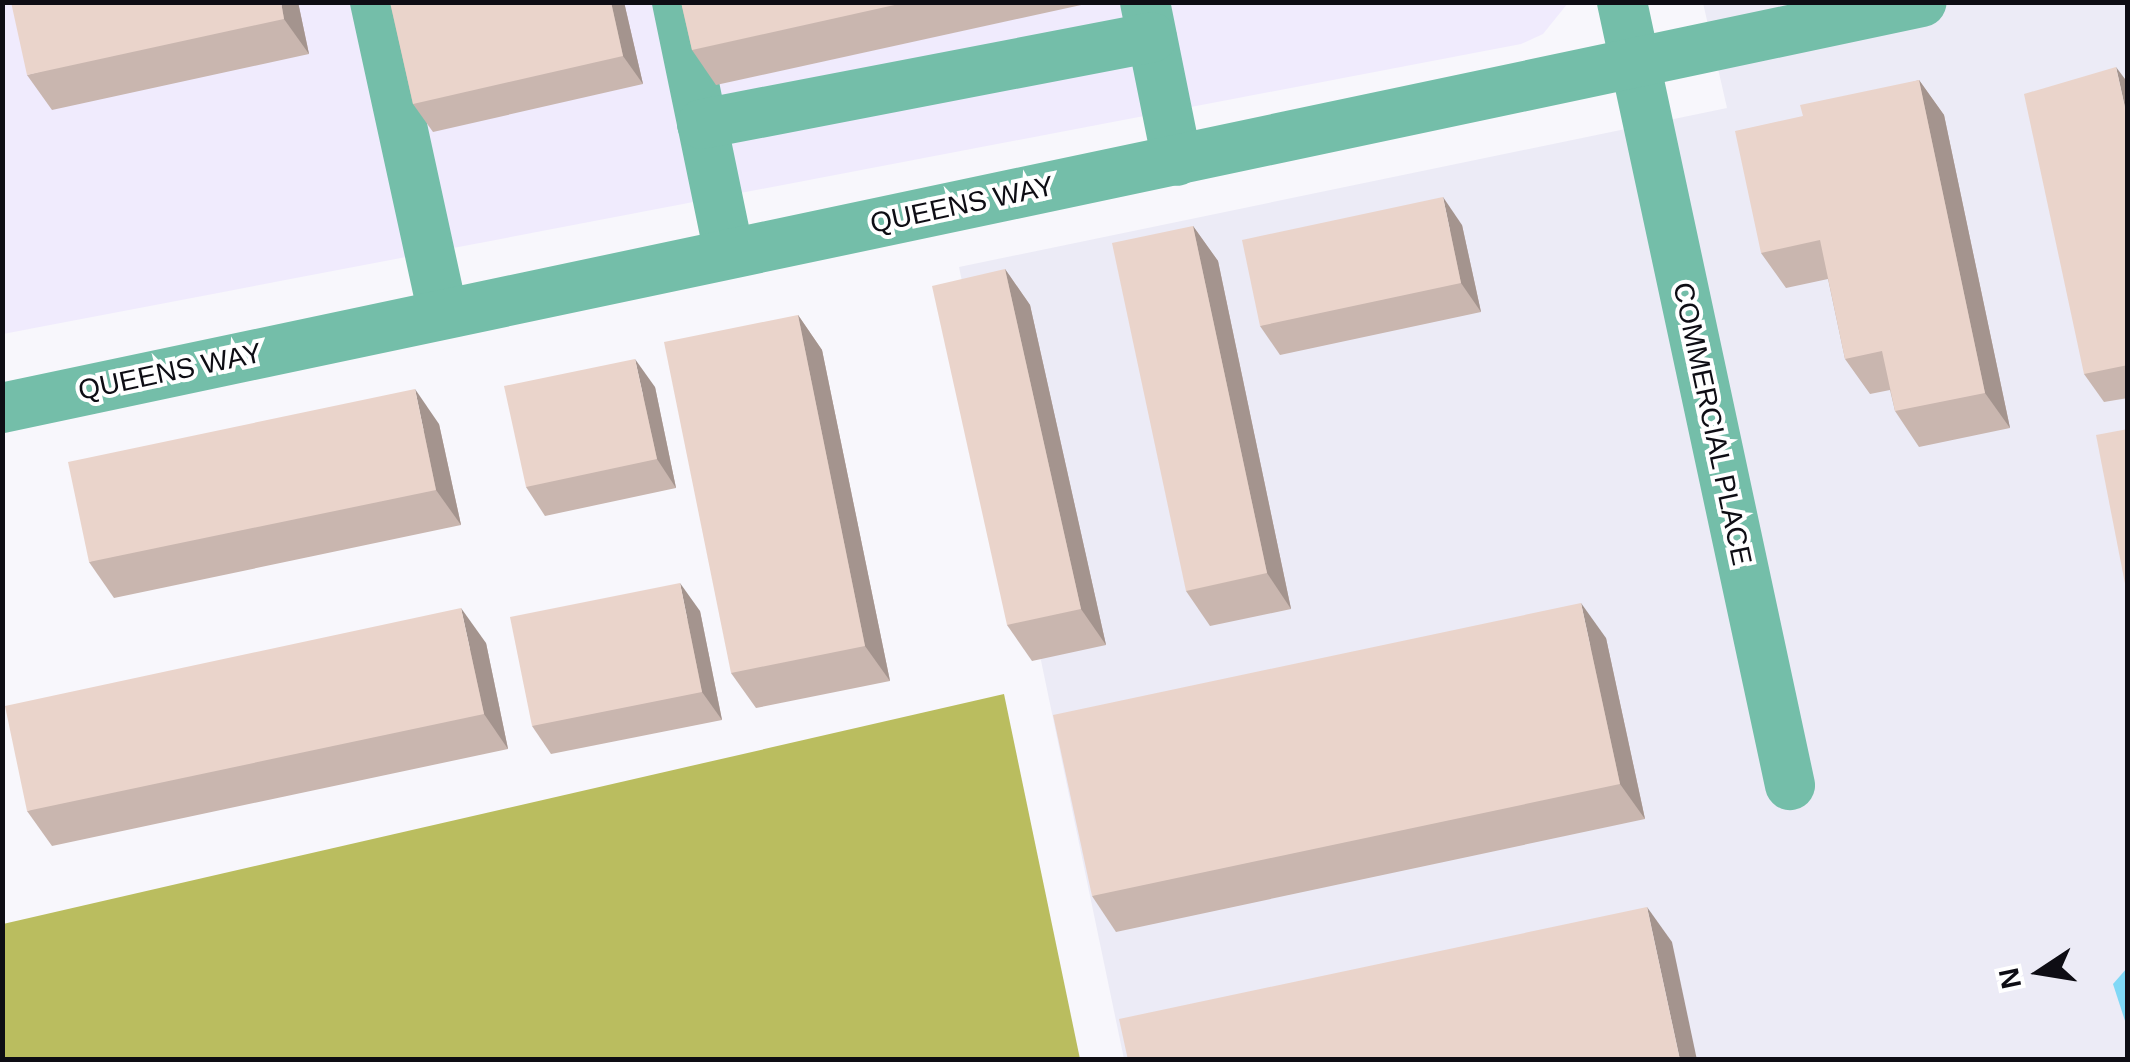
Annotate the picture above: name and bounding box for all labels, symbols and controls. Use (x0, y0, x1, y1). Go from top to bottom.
street label: QUEENS WAY (867, 169, 1057, 241)
street label: COMMERCIAL PLACE (1665, 279, 1759, 569)
street label: QUEENS WAY (75, 336, 265, 408)
north arrow (1990, 922, 2090, 1022)
text: N (1993, 965, 2027, 991)

